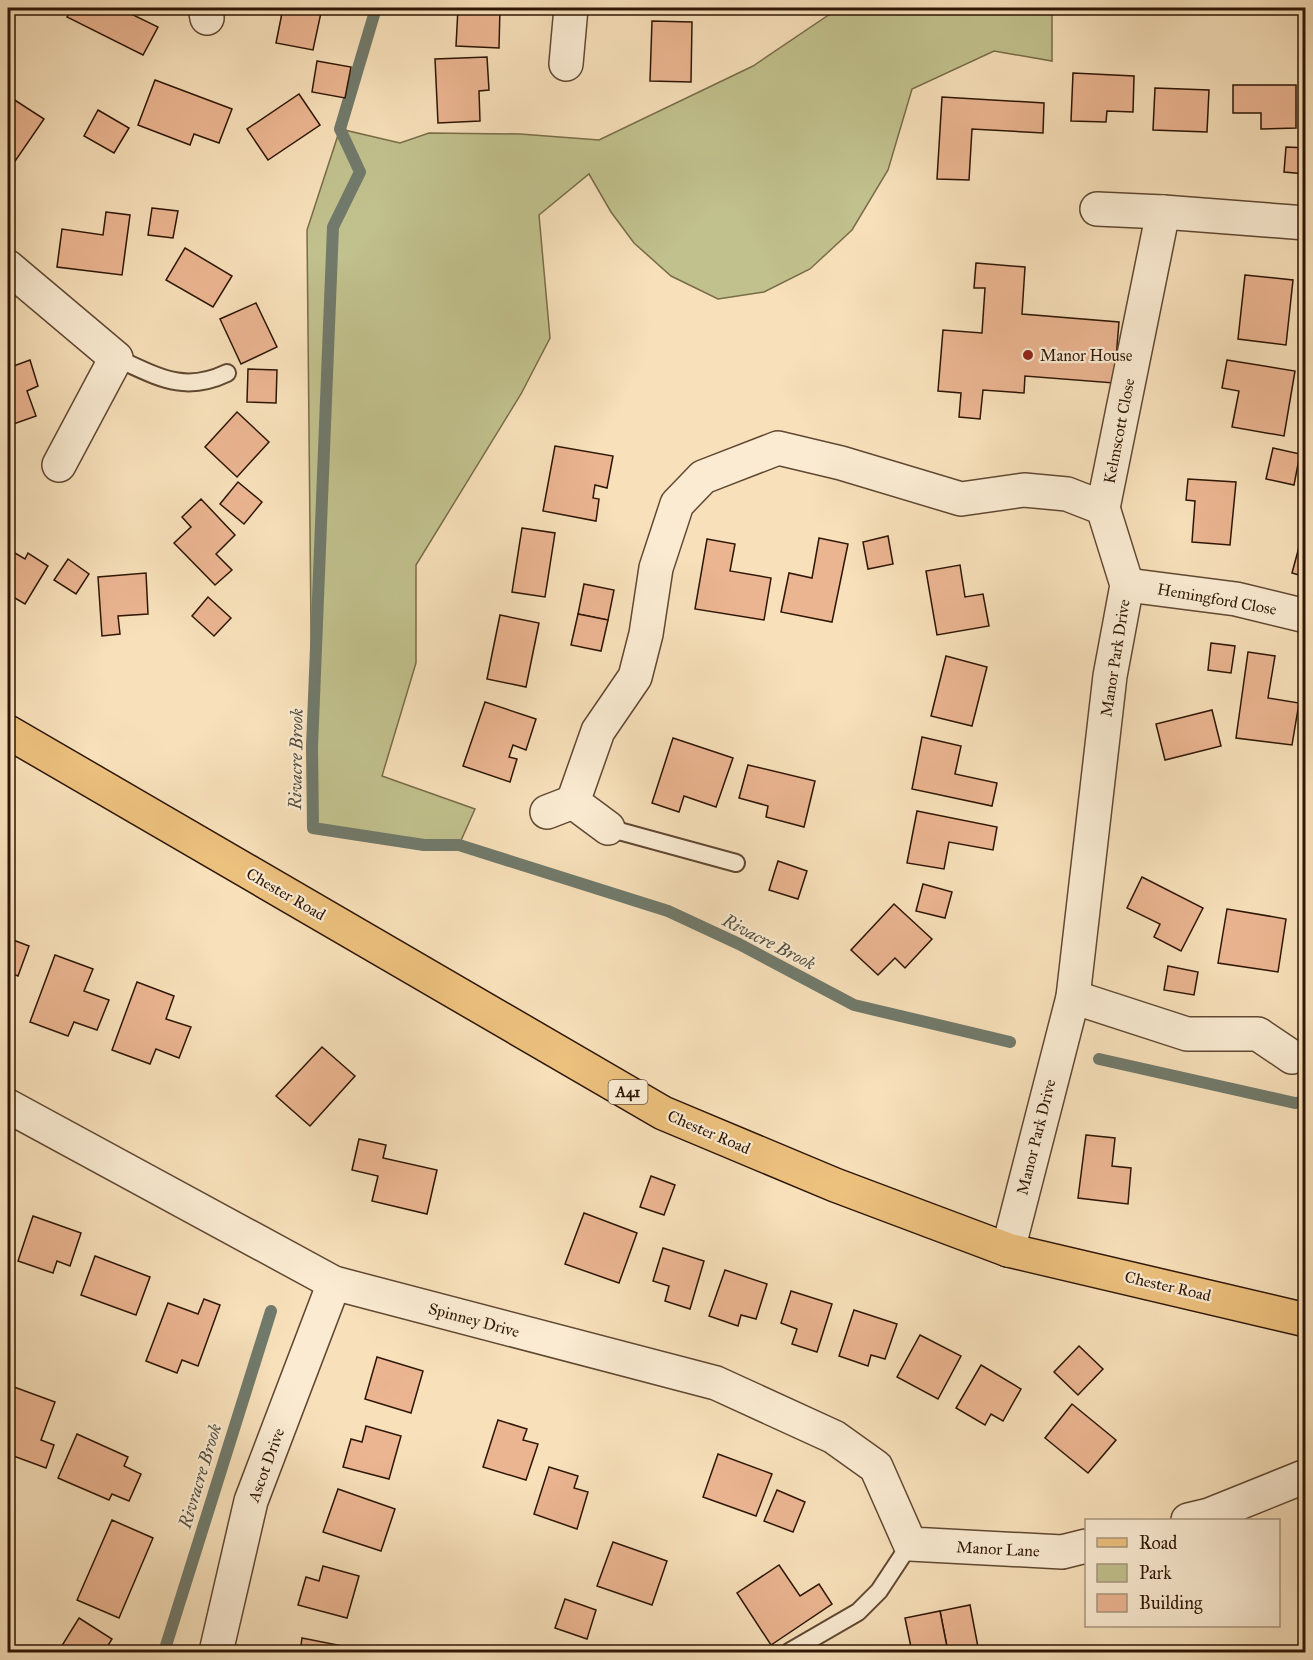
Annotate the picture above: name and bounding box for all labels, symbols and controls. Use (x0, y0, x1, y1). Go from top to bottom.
place label: Manor House (1040, 346, 1133, 365)
marker: Manor House (1021, 348, 1035, 362)
street label: Kelmscott Close (1099, 376, 1139, 485)
street label: Hemingford Close (1156, 579, 1279, 620)
street label: Manor Park Drive (1096, 597, 1134, 718)
water label: Rivacre Brook (284, 708, 308, 811)
street label: Chester Road (243, 864, 329, 924)
water label: Rivacre Brook (718, 909, 819, 975)
street label: Manor Park Drive (1012, 1077, 1060, 1197)
road number: A41 (608, 1080, 648, 1104)
street label: Chester Road (665, 1106, 753, 1158)
street label: Chester Road (1123, 1267, 1213, 1305)
street label: Spinney Drive (426, 1299, 522, 1341)
water label: Rivracre Brook (173, 1421, 226, 1532)
street label: Ascot Drive (243, 1425, 288, 1506)
legend (1085, 1519, 1280, 1627)
text: Road (1139, 1532, 1177, 1554)
street label: Manor Lane (956, 1537, 1040, 1561)
text: Park (1139, 1562, 1172, 1584)
text: Building (1139, 1592, 1203, 1615)

